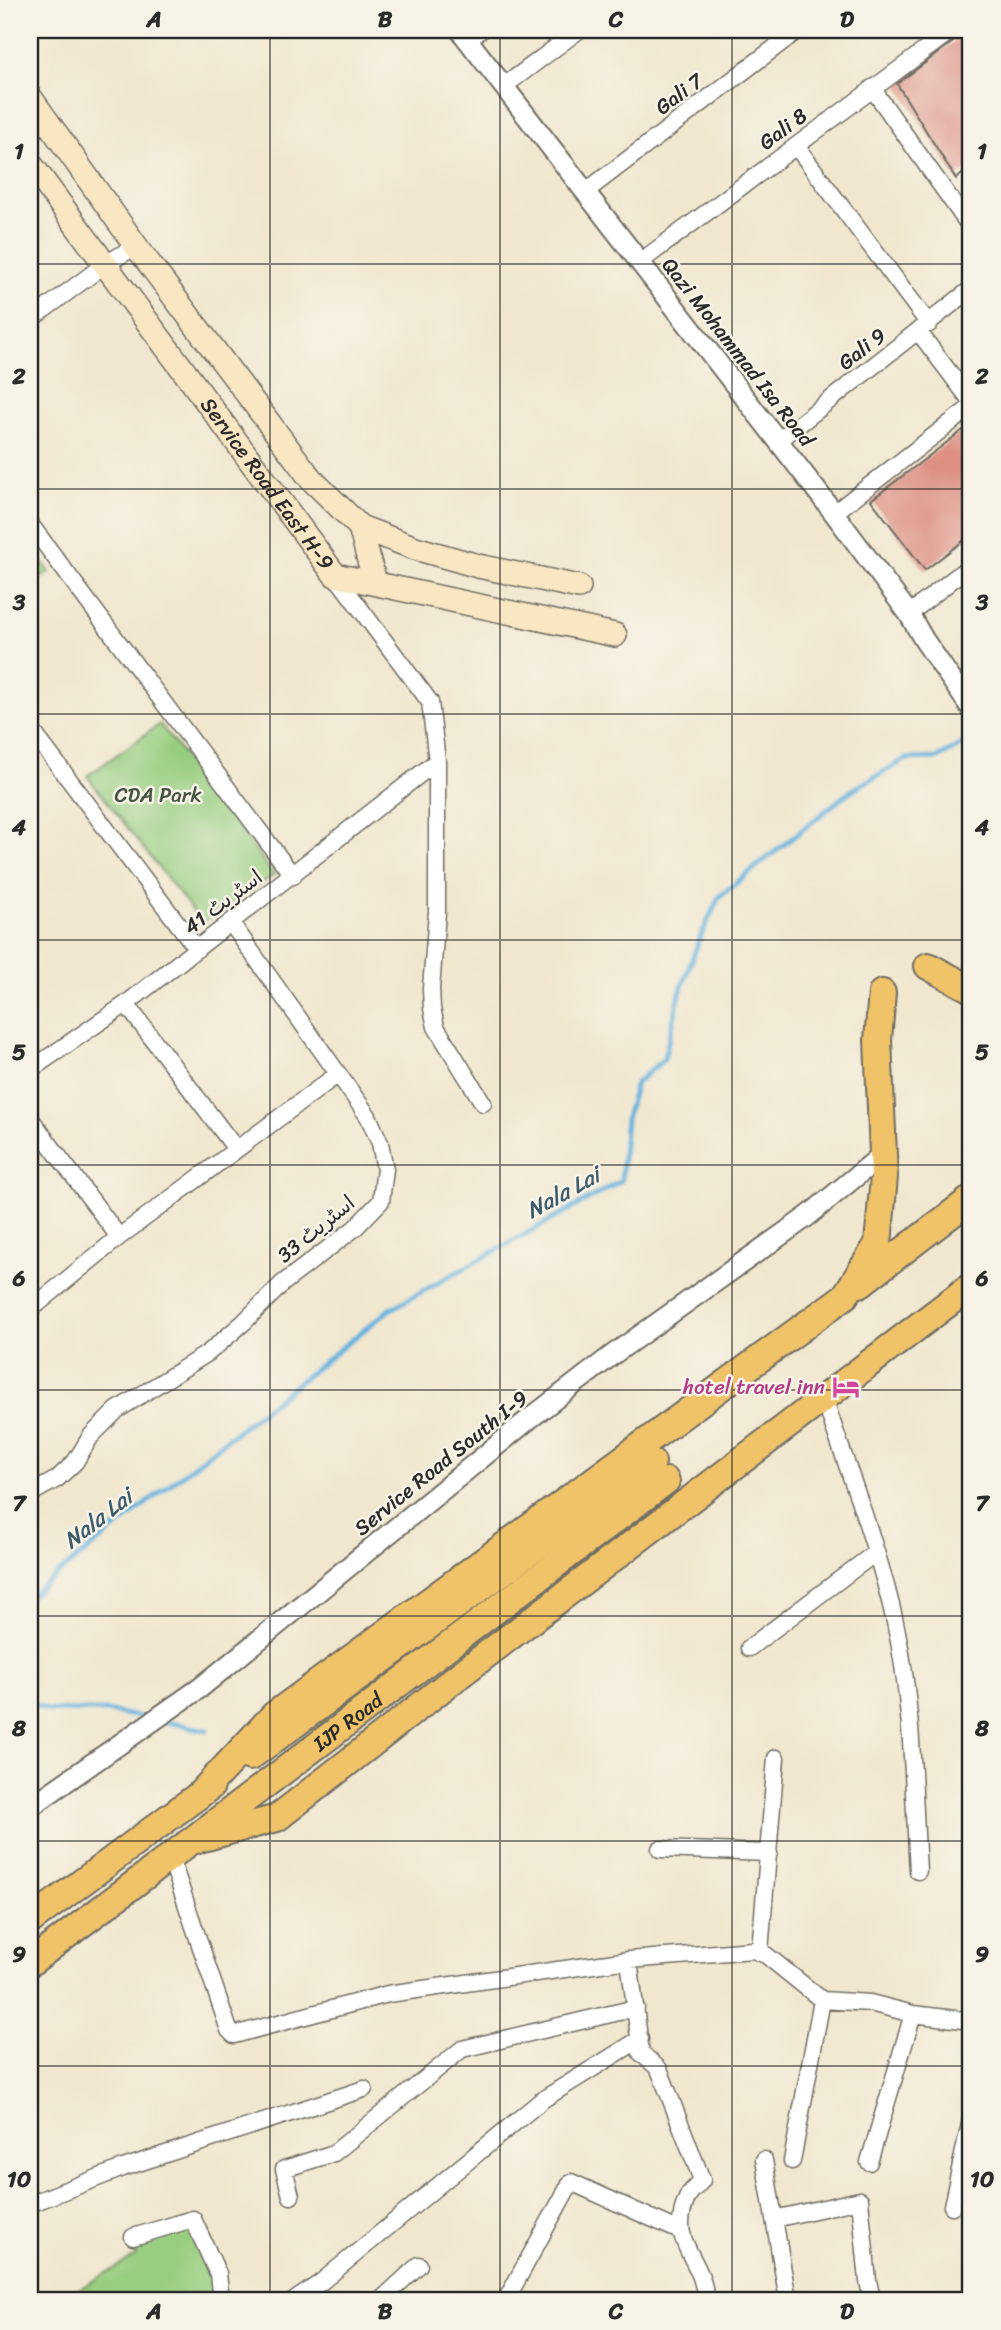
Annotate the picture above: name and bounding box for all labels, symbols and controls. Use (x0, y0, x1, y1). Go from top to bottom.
text: A (145, 0, 162, 40)
text: B (378, 0, 393, 40)
text: C (608, 0, 624, 40)
text: D (840, 0, 855, 40)
street label: Gali 7 (646, 62, 713, 125)
street label: Gali 8 (750, 98, 816, 160)
text: 1 (14, 131, 24, 172)
text: 1 (977, 131, 987, 172)
street label: Qazi Mohammad Isa Road (651, 249, 826, 457)
street label: Gali 9 (829, 317, 895, 381)
text: 2 (11, 356, 26, 397)
text: 2 (974, 356, 989, 397)
street label: Service Road East H-9 (190, 389, 345, 579)
text: 3 (12, 582, 26, 623)
text: 3 (975, 582, 989, 623)
park label: CDA Park (114, 776, 202, 814)
text: 4 (11, 807, 27, 848)
text: 4 (974, 807, 990, 848)
street label: اسٹریٹ 41 (175, 859, 271, 945)
text: 5 (12, 1032, 26, 1073)
text: 5 (975, 1032, 989, 1073)
water label: Nala Lai (518, 1153, 612, 1230)
street label: اسٹریٹ 33 (268, 1185, 364, 1273)
text: 6 (11, 1258, 26, 1299)
text: 6 (974, 1258, 989, 1299)
place label: hotel travel inn (682, 1368, 825, 1406)
hotel icon: hotel travel inn (831, 1372, 861, 1402)
street label: Service Road South I-9 (345, 1380, 537, 1546)
water label: Nala Lai (54, 1475, 146, 1560)
text: 7 (12, 1483, 27, 1524)
text: 7 (975, 1483, 990, 1524)
street label: IJP Road (304, 1681, 393, 1762)
text: 8 (11, 1708, 26, 1749)
text: 8 (974, 1708, 989, 1749)
text: 9 (12, 1934, 26, 1975)
text: 9 (975, 1934, 989, 1975)
text: 10 (7, 2159, 32, 2200)
text: 10 (970, 2159, 995, 2200)
text: A (145, 2291, 162, 2330)
text: B (378, 2291, 393, 2330)
text: C (608, 2291, 624, 2330)
text: D (840, 2291, 855, 2330)

